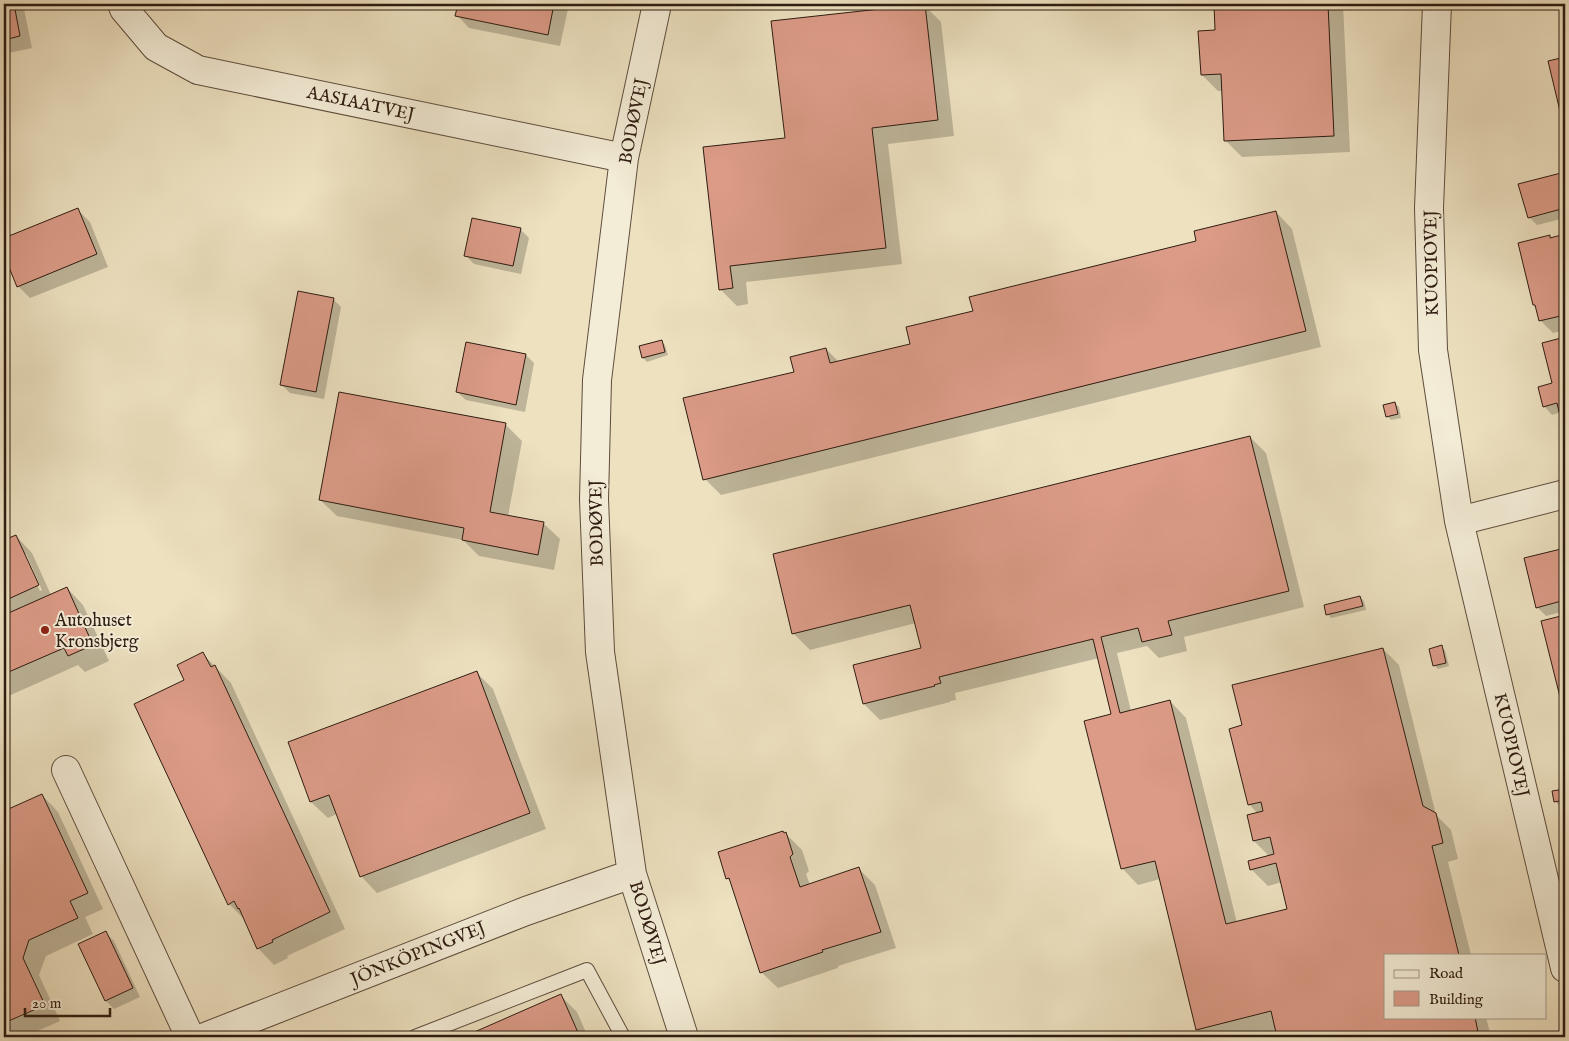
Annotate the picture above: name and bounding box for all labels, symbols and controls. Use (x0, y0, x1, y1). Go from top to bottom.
street label: BODØVEJ (615, 76, 654, 166)
street label: AASIAATVEJ (304, 82, 417, 127)
street label: KUOPIOVEJ (1420, 209, 1445, 316)
street label: BODØVEJ (585, 479, 610, 567)
place label: Autohuset Kronsbjerg (54, 610, 139, 654)
marker: Autohuset Kronsbjerg (39, 624, 51, 636)
street label: KUOPIOVEJ (1487, 691, 1534, 800)
street label: BODØVEJ (623, 878, 670, 969)
street label: JÖNKÖPINGVEJ (345, 916, 490, 993)
legend (1384, 954, 1546, 1018)
text: Road (1429, 964, 1464, 983)
scale bar (25, 986, 110, 1018)
text: Building (1429, 990, 1484, 1009)
text: 20 m (32, 994, 62, 1013)

